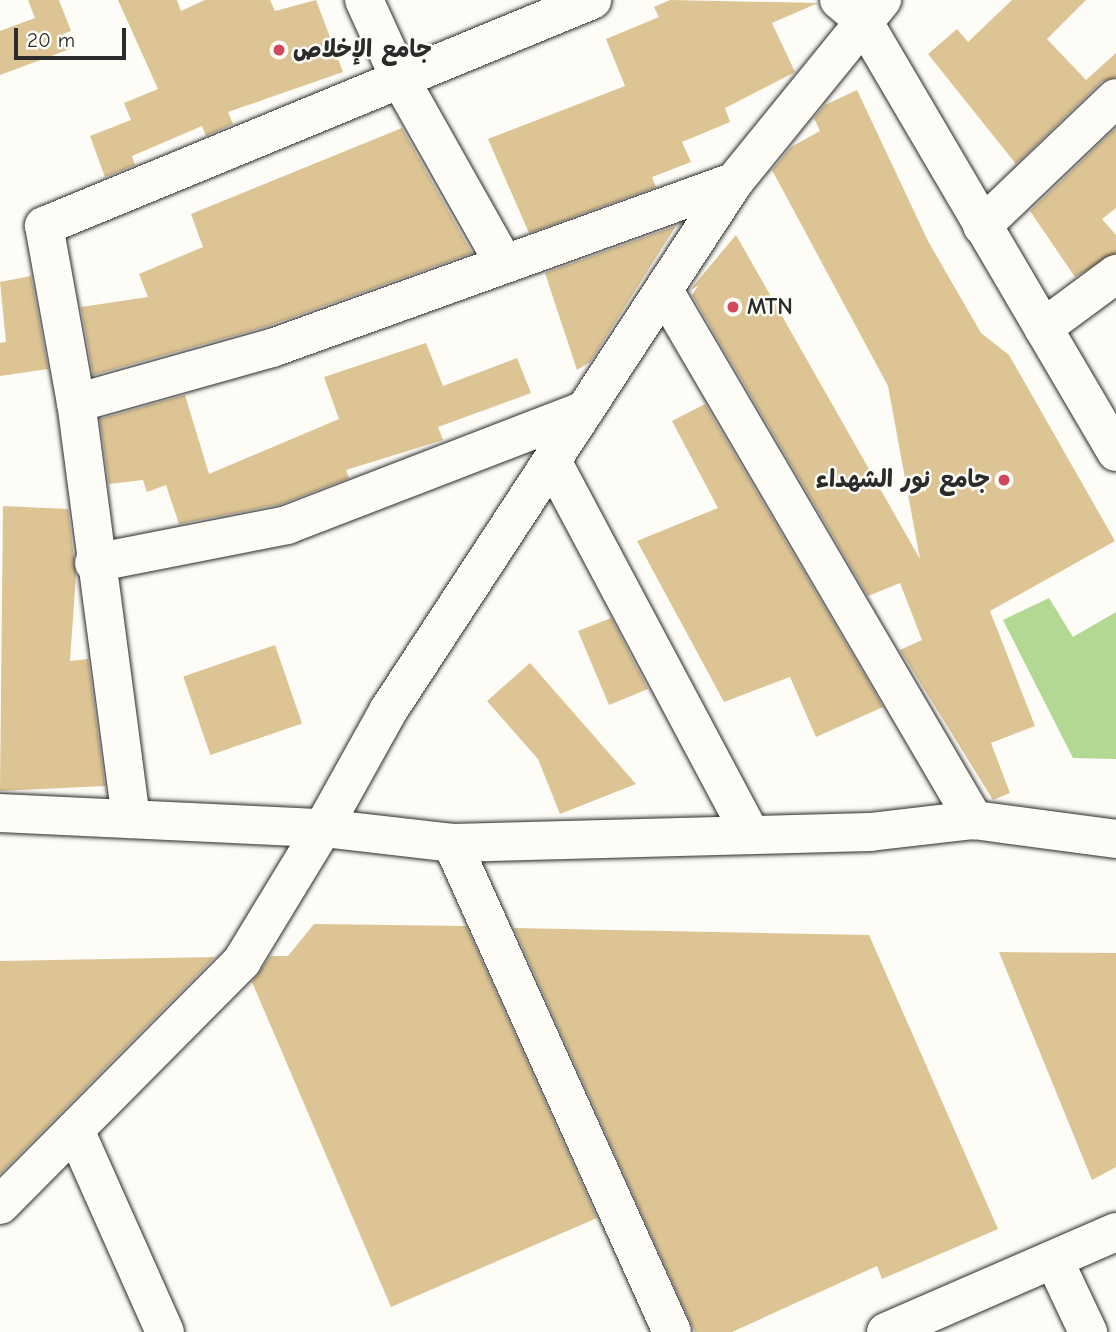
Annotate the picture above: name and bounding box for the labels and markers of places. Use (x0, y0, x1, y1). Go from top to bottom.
place label: جامع الإخلاص (293, 36, 432, 64)
marker: جامع الإخلاص (271, 42, 287, 58)
place label: MTN (747, 293, 793, 321)
marker: MTN (725, 299, 741, 315)
place label: جامع نور الشهداء (816, 466, 990, 494)
marker: جامع نور الشهداء (996, 472, 1012, 488)

